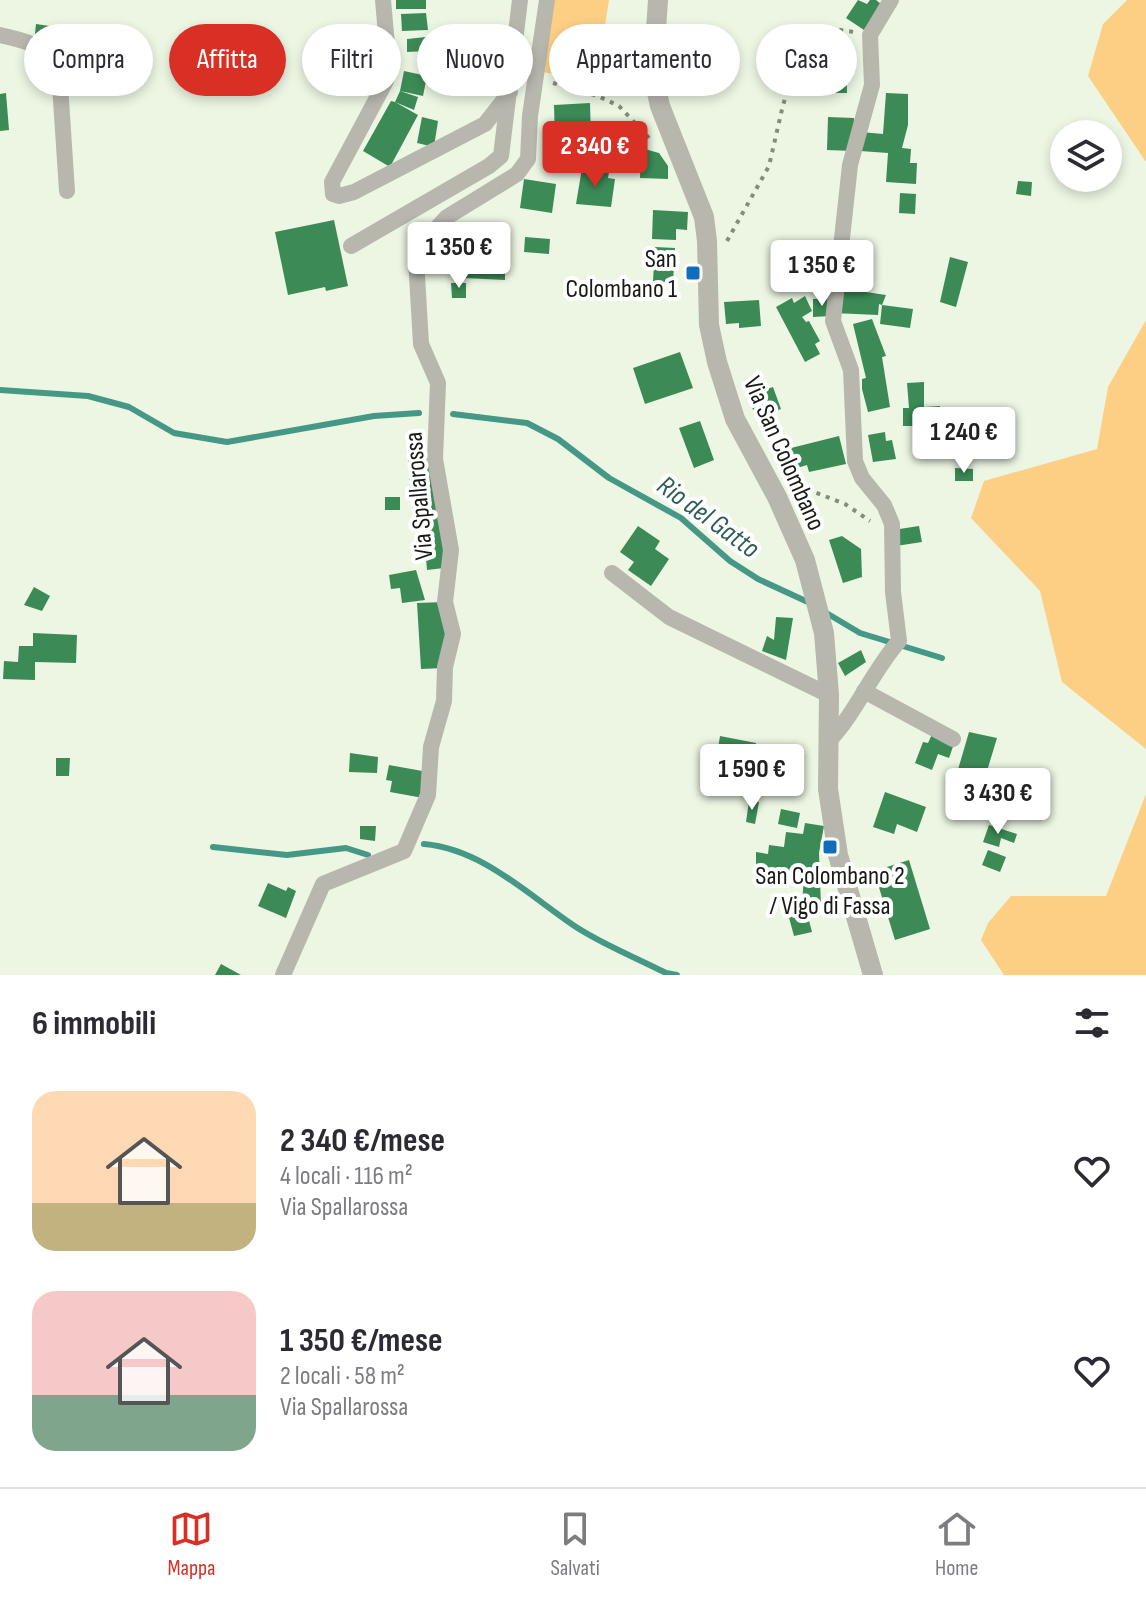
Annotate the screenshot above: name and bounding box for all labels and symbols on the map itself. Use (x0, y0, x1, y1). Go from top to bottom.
pin: 2 340 € (521, 121, 669, 189)
pin: 1 350 € (385, 222, 533, 290)
pin: 1 350 € (748, 240, 896, 308)
place label: San Colombano 1 (566, 244, 677, 305)
marker: San Colombano 1 (684, 264, 702, 282)
street label: Via San Colombano (736, 372, 831, 535)
pin: 1 240 € (890, 407, 1038, 475)
street label: Via Spallarossa (398, 431, 441, 561)
water label: Rio del Gatto (651, 469, 766, 566)
pin: 1 590 € (678, 744, 826, 812)
pin: 3 430 € (924, 768, 1072, 836)
marker: San Colombano 2 / Vigo di Fassa (821, 838, 839, 856)
place label: San Colombano 2 / Vigo di Fassa (755, 861, 905, 922)

